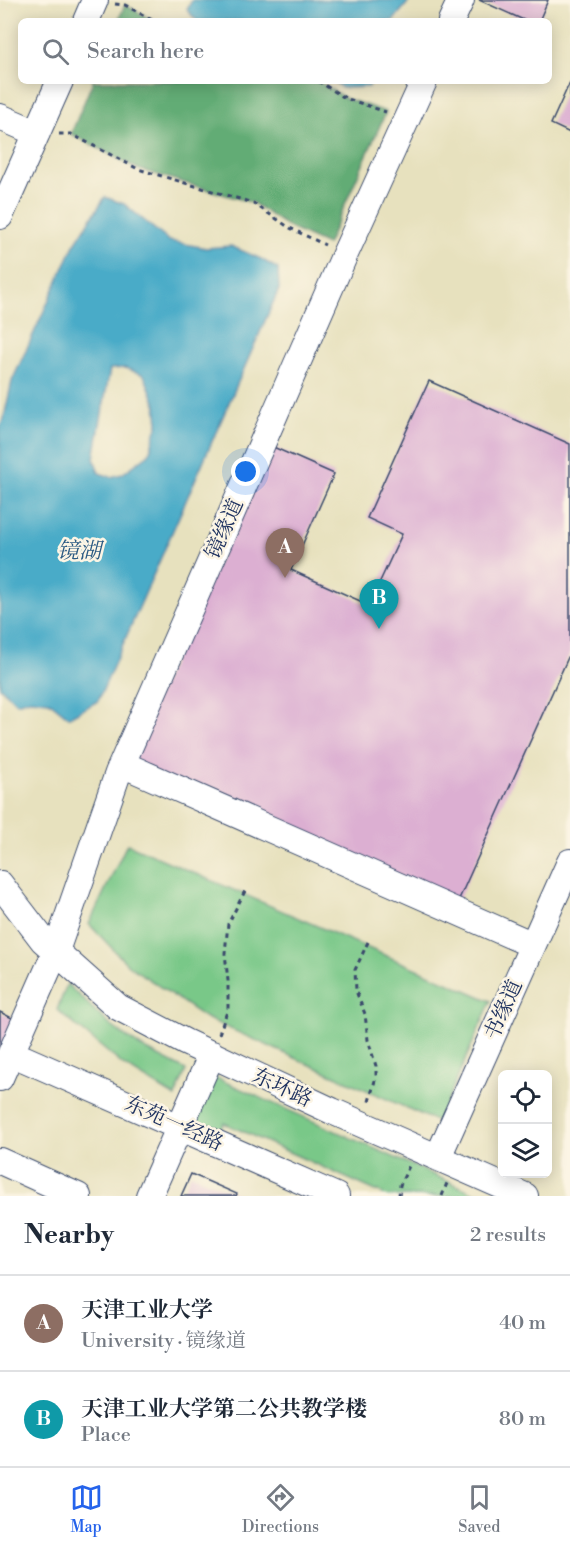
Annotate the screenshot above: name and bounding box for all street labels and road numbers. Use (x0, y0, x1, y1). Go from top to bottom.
street label: 镜缘道 (200, 495, 250, 563)
street label: 书缘道 (479, 976, 529, 1044)
street label: 东环路 (248, 1063, 316, 1113)
street label: 东苑一经路 (121, 1091, 227, 1157)

